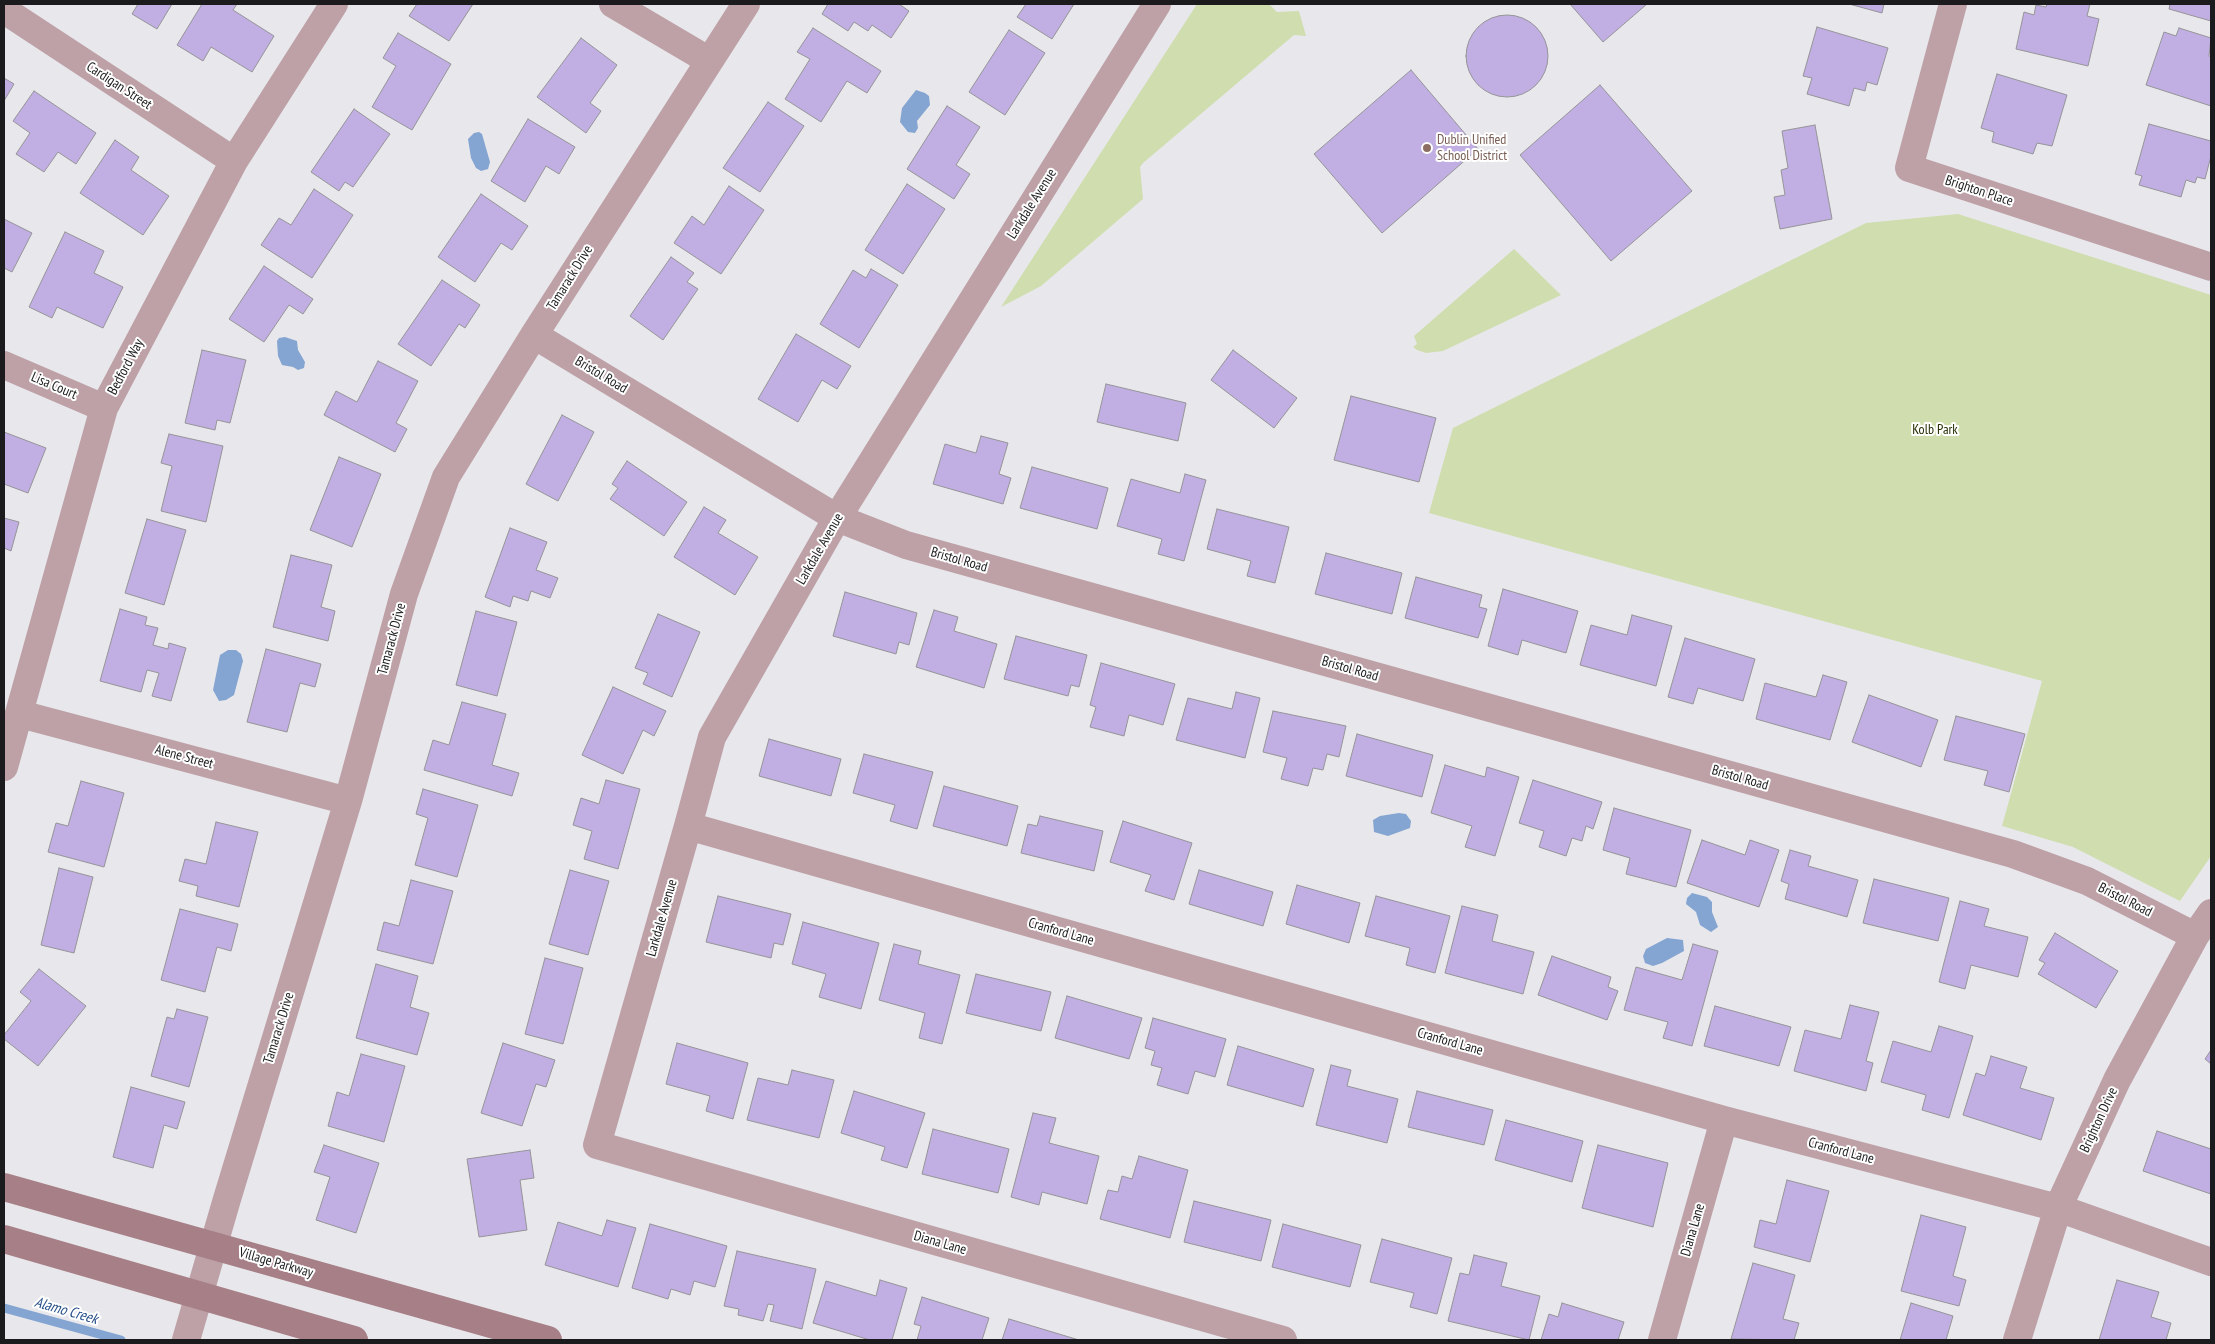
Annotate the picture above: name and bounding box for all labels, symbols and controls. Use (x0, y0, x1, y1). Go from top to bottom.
street label: Cardigan Street (83, 59, 155, 113)
place label: Dublin Unified School District (1437, 132, 1507, 164)
marker: Dublin Unified School District (1421, 142, 1433, 154)
street label: Larkdale Avenue (1004, 166, 1060, 242)
street label: Brighton Place (1943, 172, 2015, 210)
street label: Tamarack Drive (543, 242, 597, 314)
street label: Bedford Way (104, 336, 148, 398)
street label: Bristol Road (572, 353, 630, 397)
street label: Lisa Court (28, 369, 80, 403)
park label: Kolb Park (1912, 422, 1958, 438)
street label: Larkdale Avenue (793, 510, 847, 588)
street label: Bristol Road (929, 544, 989, 576)
street label: Tamarack Drive (374, 601, 410, 677)
street label: Bristol Road (1320, 653, 1380, 685)
street label: Alene Street (153, 741, 215, 773)
street label: Bristol Road (1710, 762, 1770, 794)
street label: Larkdale Avenue (643, 877, 681, 959)
street label: Bristol Road (2095, 879, 2155, 921)
street label: Cranford Lane (1026, 915, 1096, 949)
street label: Tamarack Drive (260, 990, 298, 1066)
street label: Cranford Lane (1415, 1025, 1485, 1059)
street label: Brighton Drive (2077, 1085, 2121, 1155)
street label: Cranford Lane (1806, 1134, 1876, 1168)
street label: Diana Lane (1678, 1202, 1708, 1258)
street label: Diana Lane (912, 1228, 968, 1258)
street label: Village Parkway (237, 1244, 315, 1282)
water label: Alamo Creek (32, 1293, 100, 1329)

